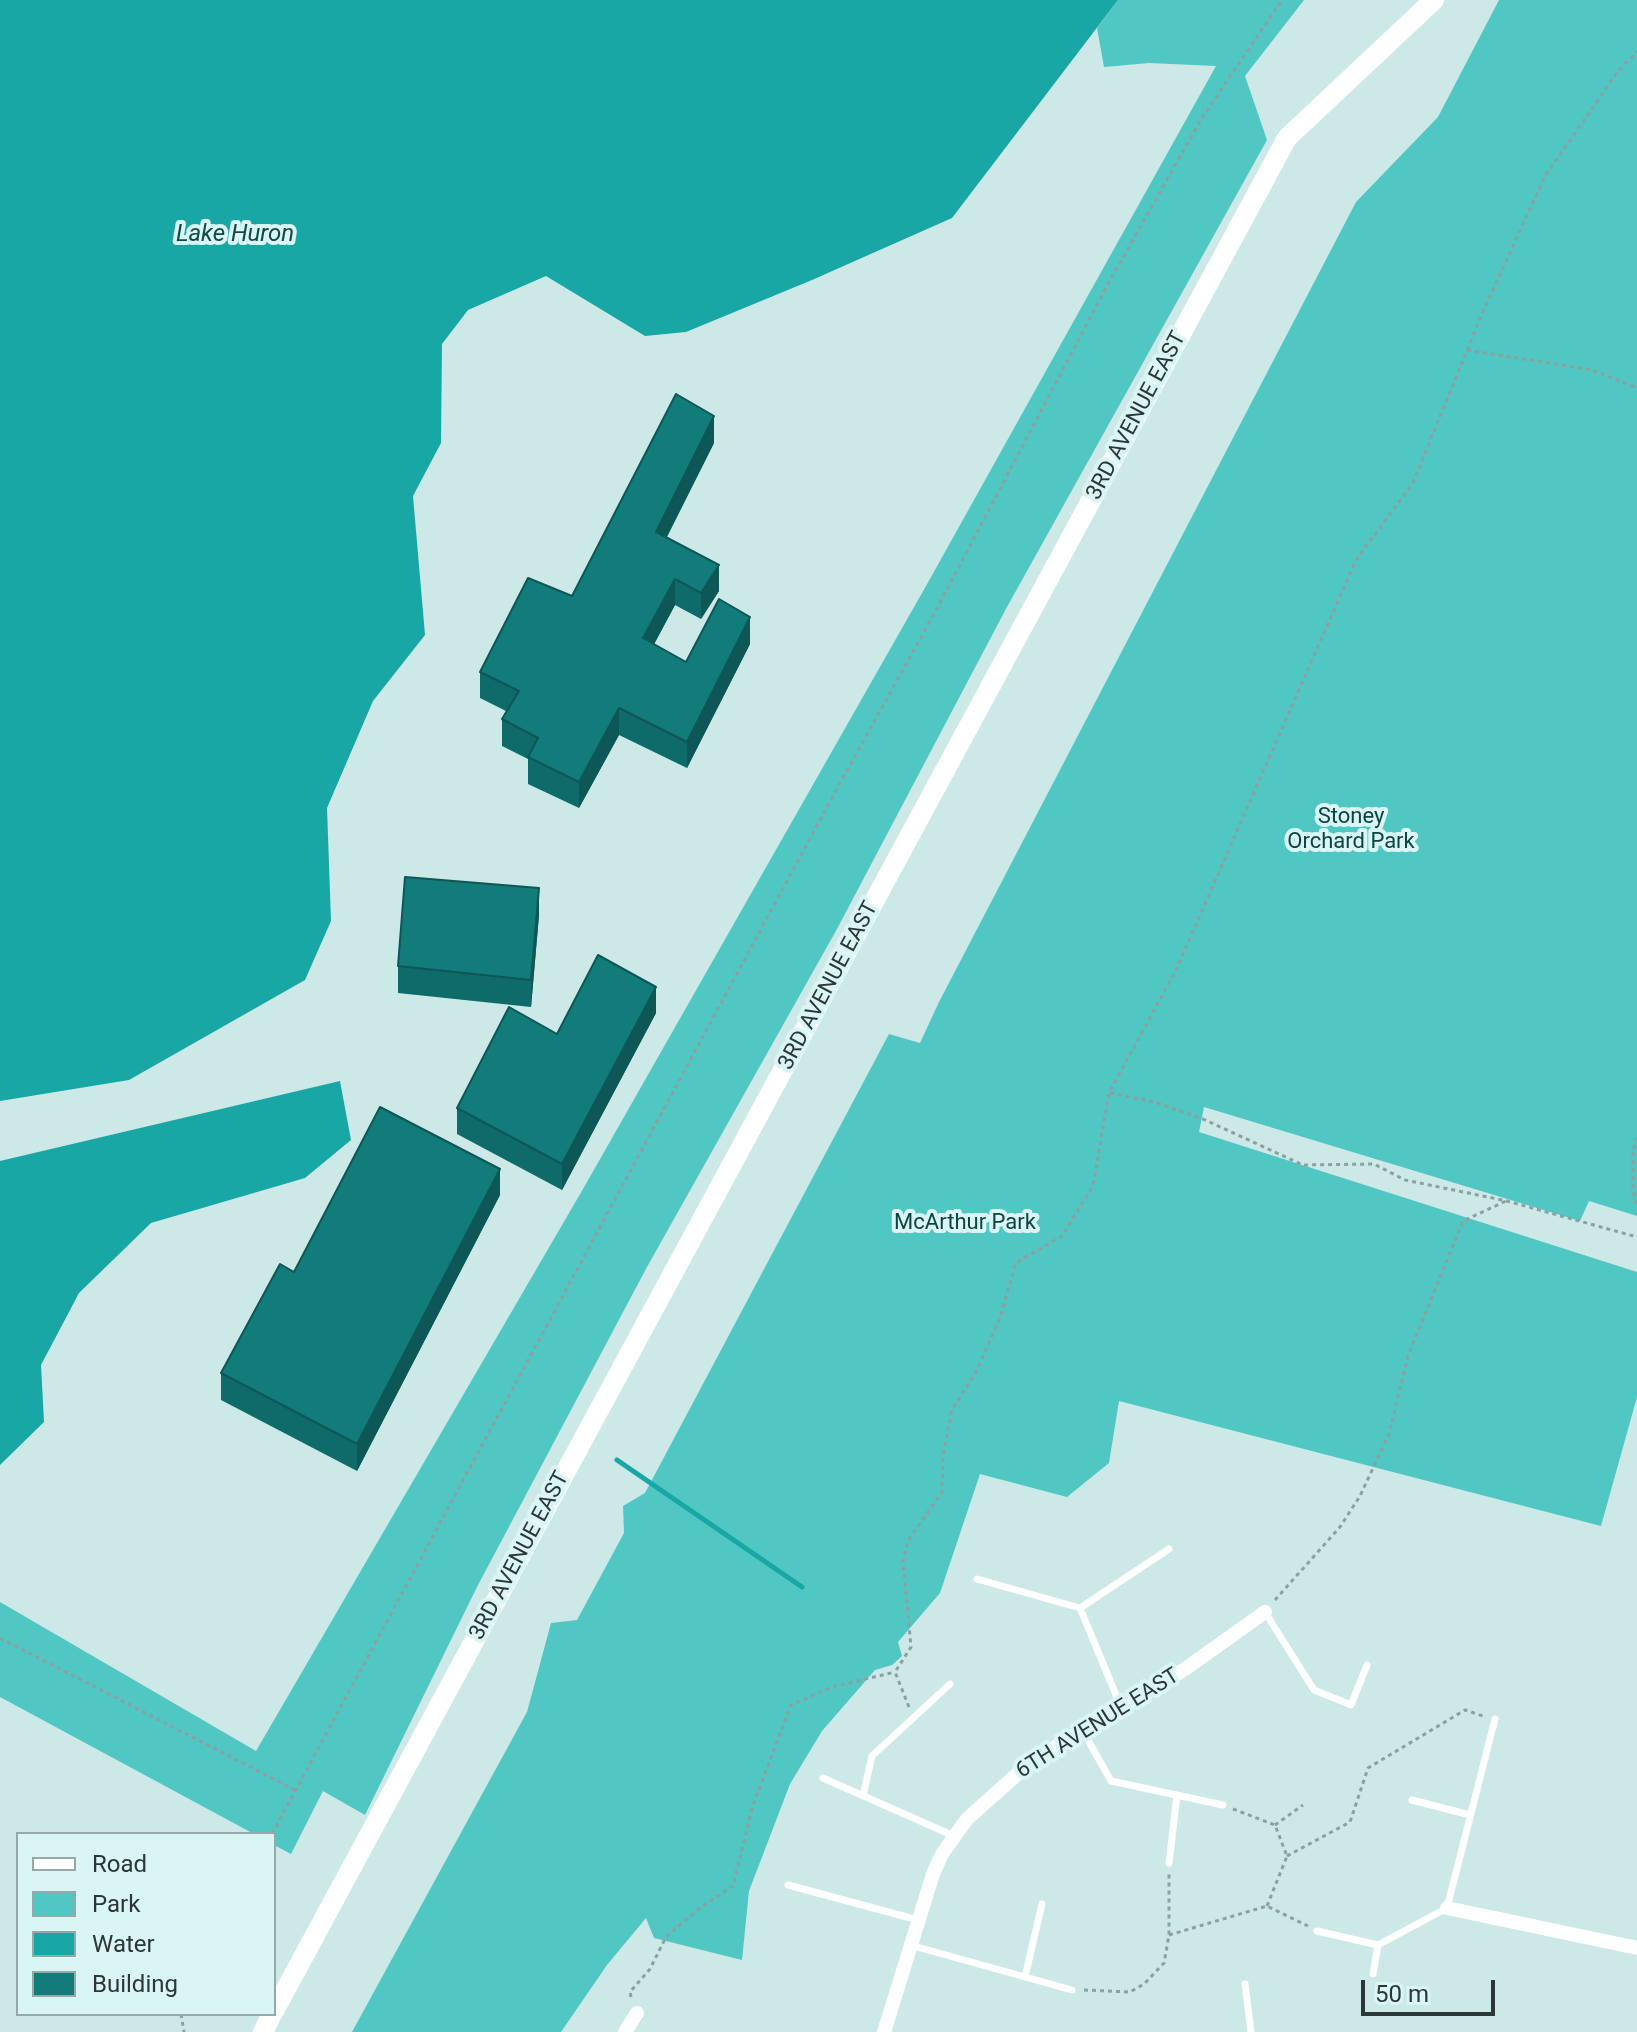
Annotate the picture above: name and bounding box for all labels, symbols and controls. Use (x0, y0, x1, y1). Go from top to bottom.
water label: Lake Huron (176, 221, 294, 249)
street label: 3RD AVENUE EAST (1082, 327, 1192, 505)
park label: Stoney Orchard Park (1287, 804, 1415, 856)
street label: 3RD AVENUE EAST (774, 897, 884, 1075)
park label: McArthur Park (894, 1210, 1036, 1236)
street label: 3RD AVENUE EAST (465, 1467, 575, 1645)
street label: 6TH AVENUE EAST (1011, 1663, 1185, 1785)
legend (16, 1832, 276, 2016)
text: Road (92, 1850, 147, 1878)
text: Park (92, 1890, 140, 1918)
text: Water (92, 1930, 155, 1958)
scale bar (1365, 1964, 1499, 2014)
text: Building (92, 1970, 178, 1998)
text: 50 m (1375, 1980, 1429, 2008)

